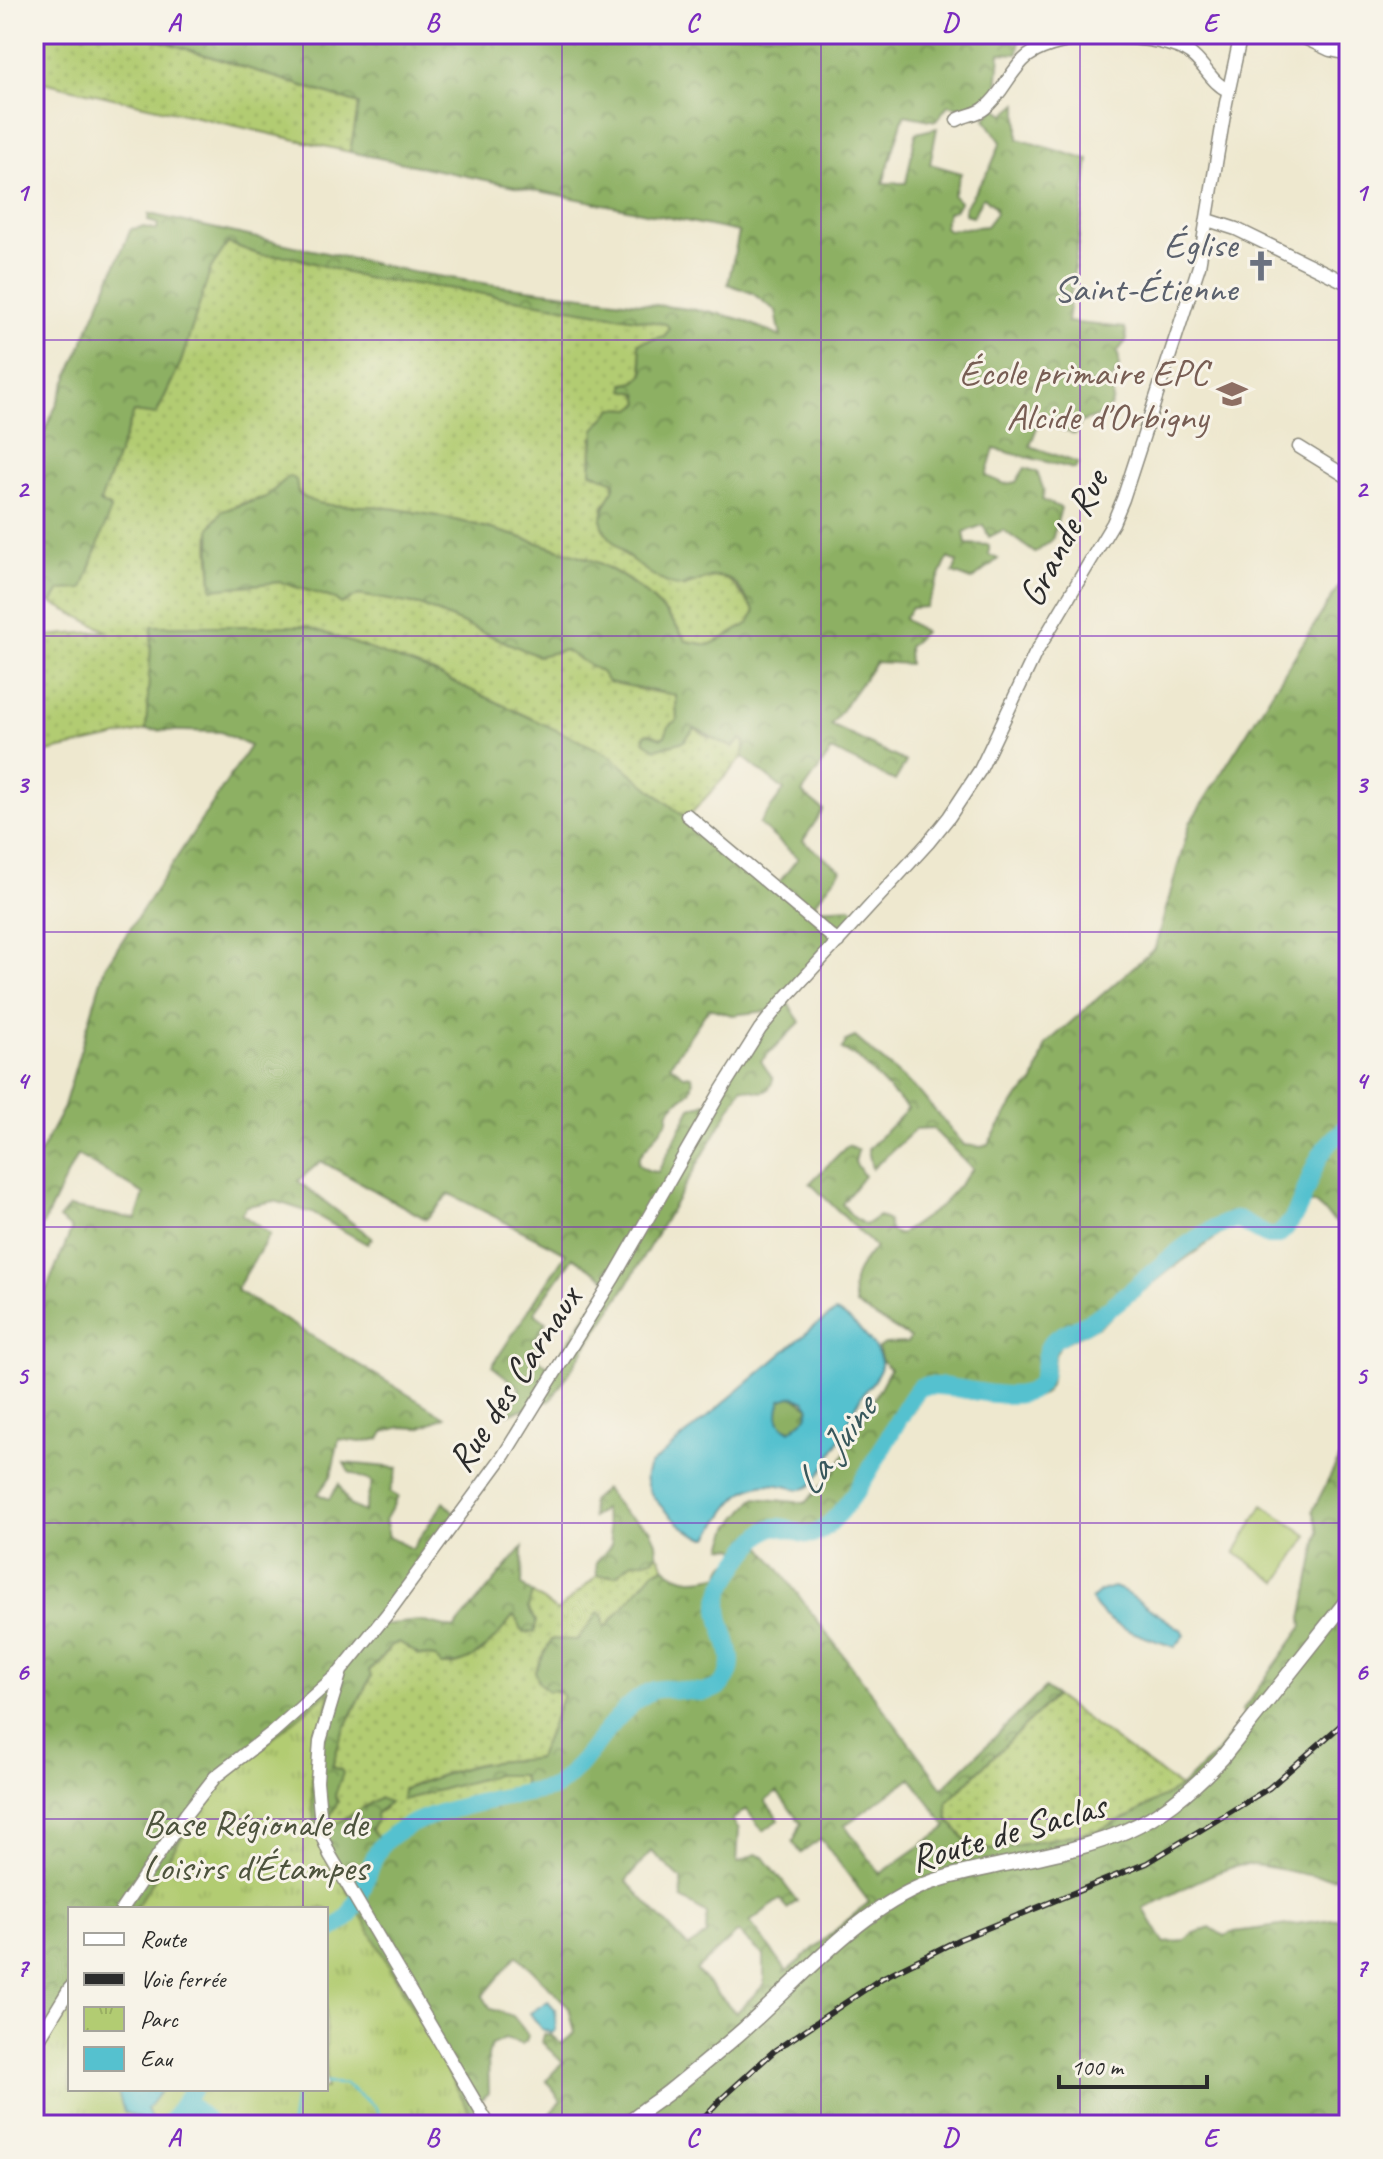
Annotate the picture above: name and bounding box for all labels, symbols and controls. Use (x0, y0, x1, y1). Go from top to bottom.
text: A (167, 6, 182, 39)
text: B (425, 6, 441, 39)
text: C (686, 6, 702, 39)
text: D (942, 6, 960, 39)
text: E (1203, 6, 1221, 39)
text: 1 (16, 176, 31, 209)
text: 1 (1355, 176, 1370, 209)
place label: Église Saint-Étienne (1054, 221, 1240, 312)
church icon: Église Saint-Étienne (1244, 249, 1278, 283)
place label: École primaire EPC Alcide d'Orbigny (959, 349, 1213, 440)
school or university icon: École primaire EPC Alcide d'Orbigny (1215, 377, 1249, 411)
street label: Grande Rue (1007, 459, 1120, 614)
text: 2 (16, 472, 30, 505)
text: 2 (1355, 472, 1369, 505)
text: 3 (16, 768, 30, 801)
text: 3 (1355, 768, 1369, 801)
text: 4 (16, 1064, 31, 1097)
text: 4 (1355, 1064, 1370, 1097)
street label: Rue des Carnaux (437, 1275, 593, 1481)
text: 5 (16, 1359, 30, 1392)
text: 5 (1355, 1359, 1369, 1392)
water label: La Juine (783, 1382, 891, 1505)
text: 6 (16, 1655, 30, 1688)
text: 6 (1355, 1655, 1369, 1688)
street label: Route de Saclas (905, 1781, 1114, 1882)
park label: Base Régionale de Loisirs d'Étampes (143, 1800, 371, 1891)
legend (68, 1907, 328, 2091)
text: Route (140, 1924, 188, 1954)
text: 7 (16, 1951, 30, 1984)
text: 7 (1355, 1951, 1369, 1984)
text: Voie ferrée (140, 1964, 227, 1994)
text: Parc (140, 2004, 179, 2034)
scale bar (1059, 2039, 1207, 2089)
text: Eau (140, 2044, 174, 2074)
text: 100 m (1071, 2052, 1125, 2082)
text: A (167, 2121, 182, 2154)
text: B (425, 2121, 441, 2154)
text: C (686, 2121, 702, 2154)
text: D (942, 2121, 960, 2154)
text: E (1203, 2121, 1221, 2154)

